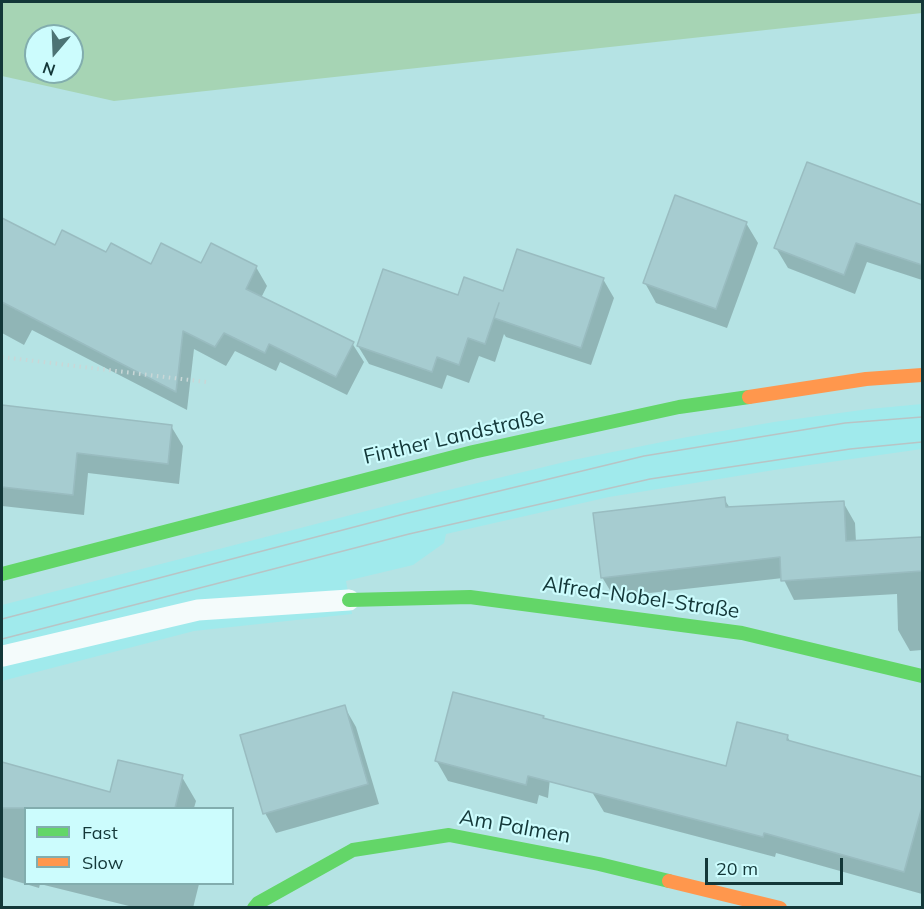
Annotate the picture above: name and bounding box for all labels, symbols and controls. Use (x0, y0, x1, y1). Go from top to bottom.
north arrow (24, 24, 84, 84)
text: N (40, 58, 58, 81)
street label: Finther Landstraße (361, 404, 547, 470)
street label: Alfred-Nobel-Straße (541, 572, 741, 624)
street label: Am Palmen (458, 805, 572, 849)
legend (24, 807, 234, 885)
text: Fast (82, 821, 118, 844)
scale bar (708, 846, 846, 884)
text: Slow (82, 851, 123, 874)
text: 20 m (716, 857, 758, 880)

